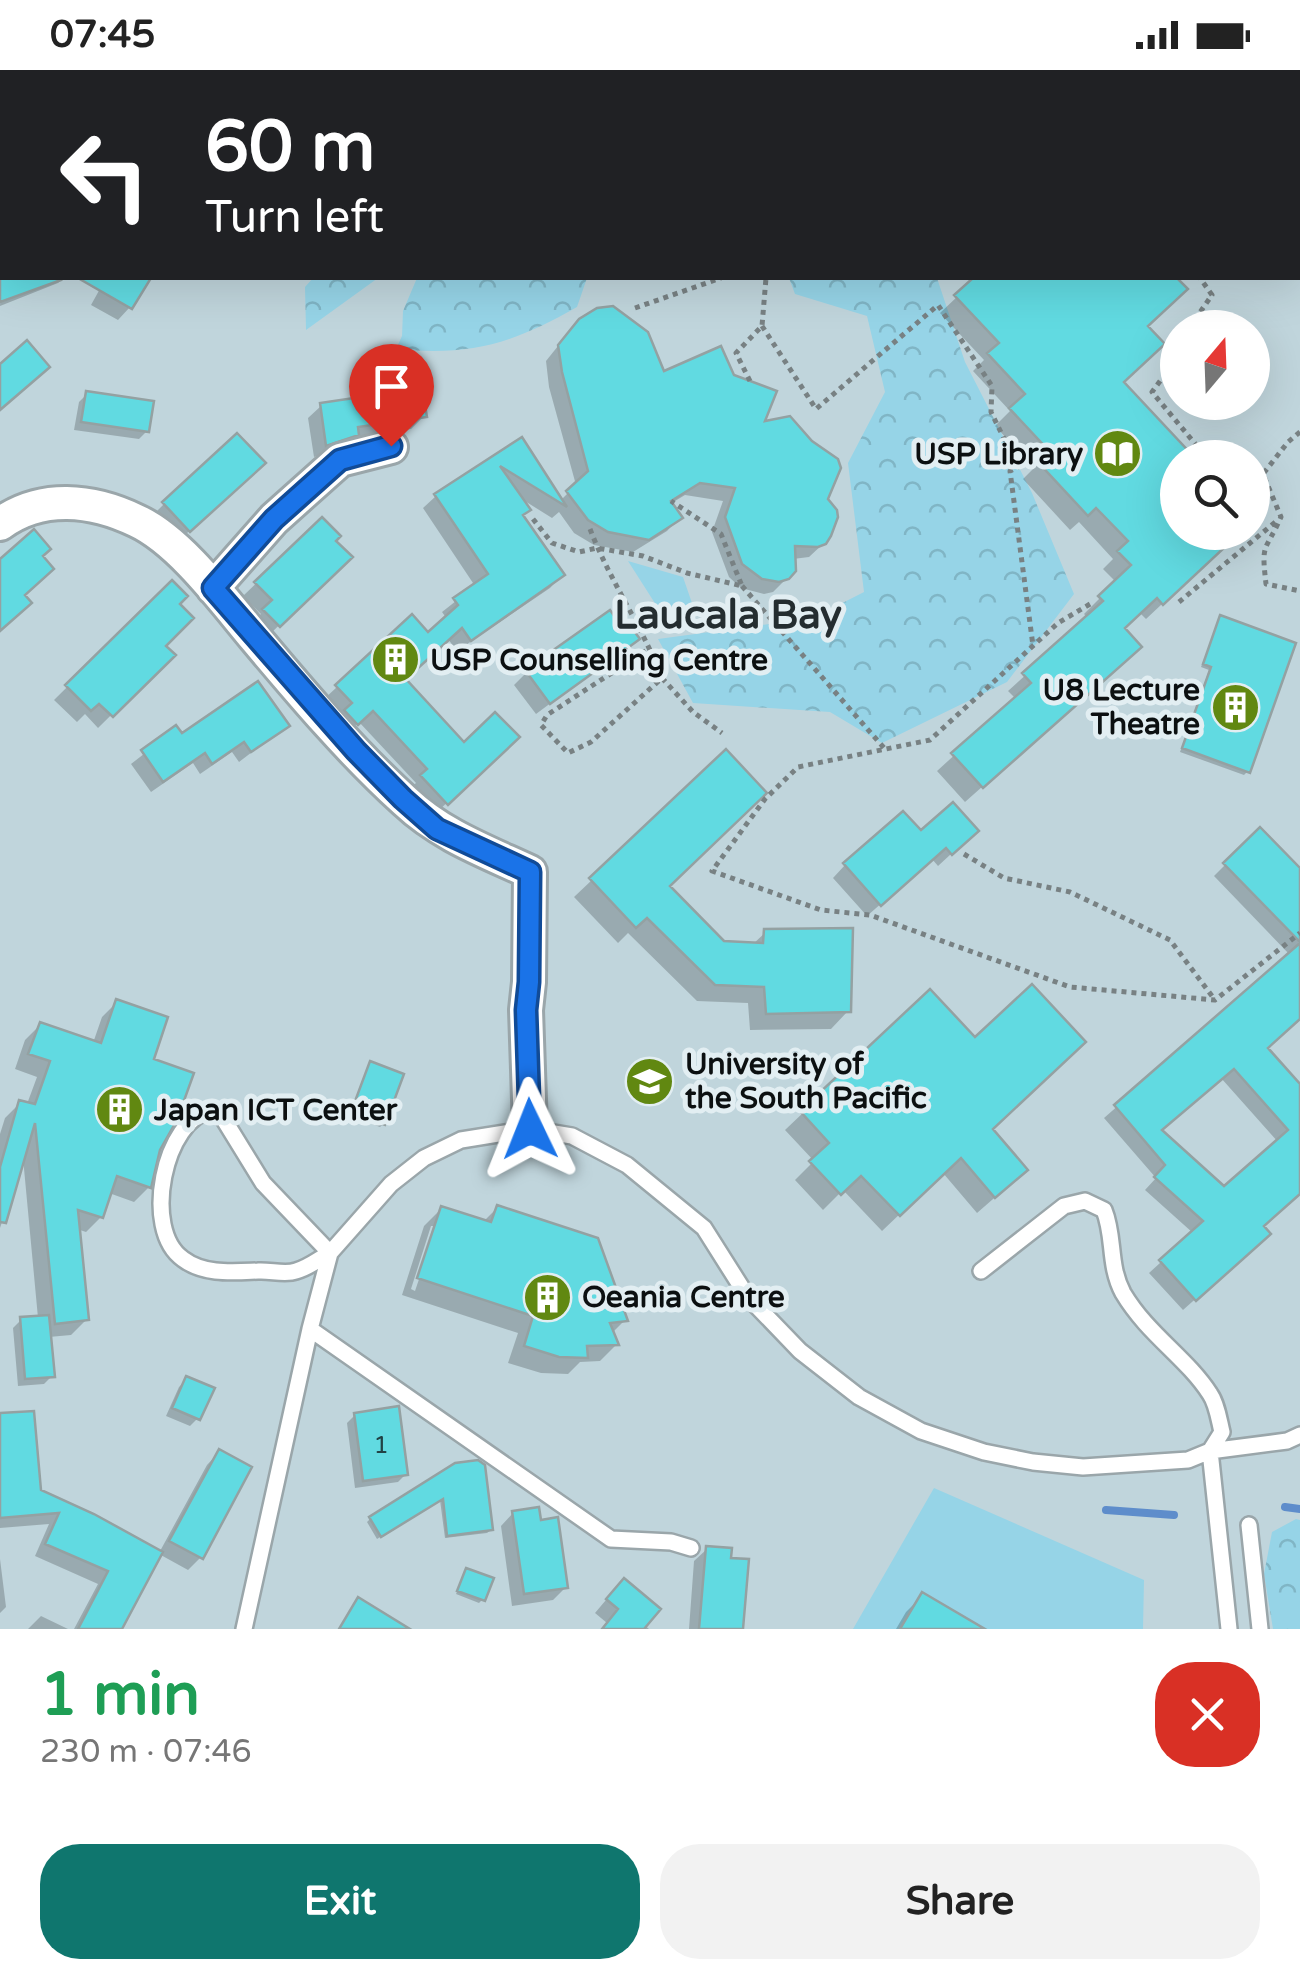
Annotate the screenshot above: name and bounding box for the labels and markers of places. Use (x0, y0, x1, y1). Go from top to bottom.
pin (349, 344, 434, 447)
library icon: USP Library (1092, 428, 1144, 480)
place label: USP Library (914, 436, 1083, 473)
building icon: USP Counselling Centre (369, 634, 421, 686)
place label: USP Counselling Centre (430, 642, 768, 679)
place label: U8 Lecture Theatre (1043, 672, 1200, 743)
building icon: U8 Lecture Theatre (1209, 681, 1261, 733)
place label: University of the South Pacific (685, 1046, 927, 1117)
school or university icon: University of the South Pacific (624, 1055, 676, 1107)
building icon: Japan ICT Center (93, 1084, 145, 1136)
place label: Japan ICT Center (153, 1092, 398, 1129)
building icon: Oeania Centre (521, 1271, 573, 1323)
place label: Oeania Centre (582, 1279, 785, 1316)

